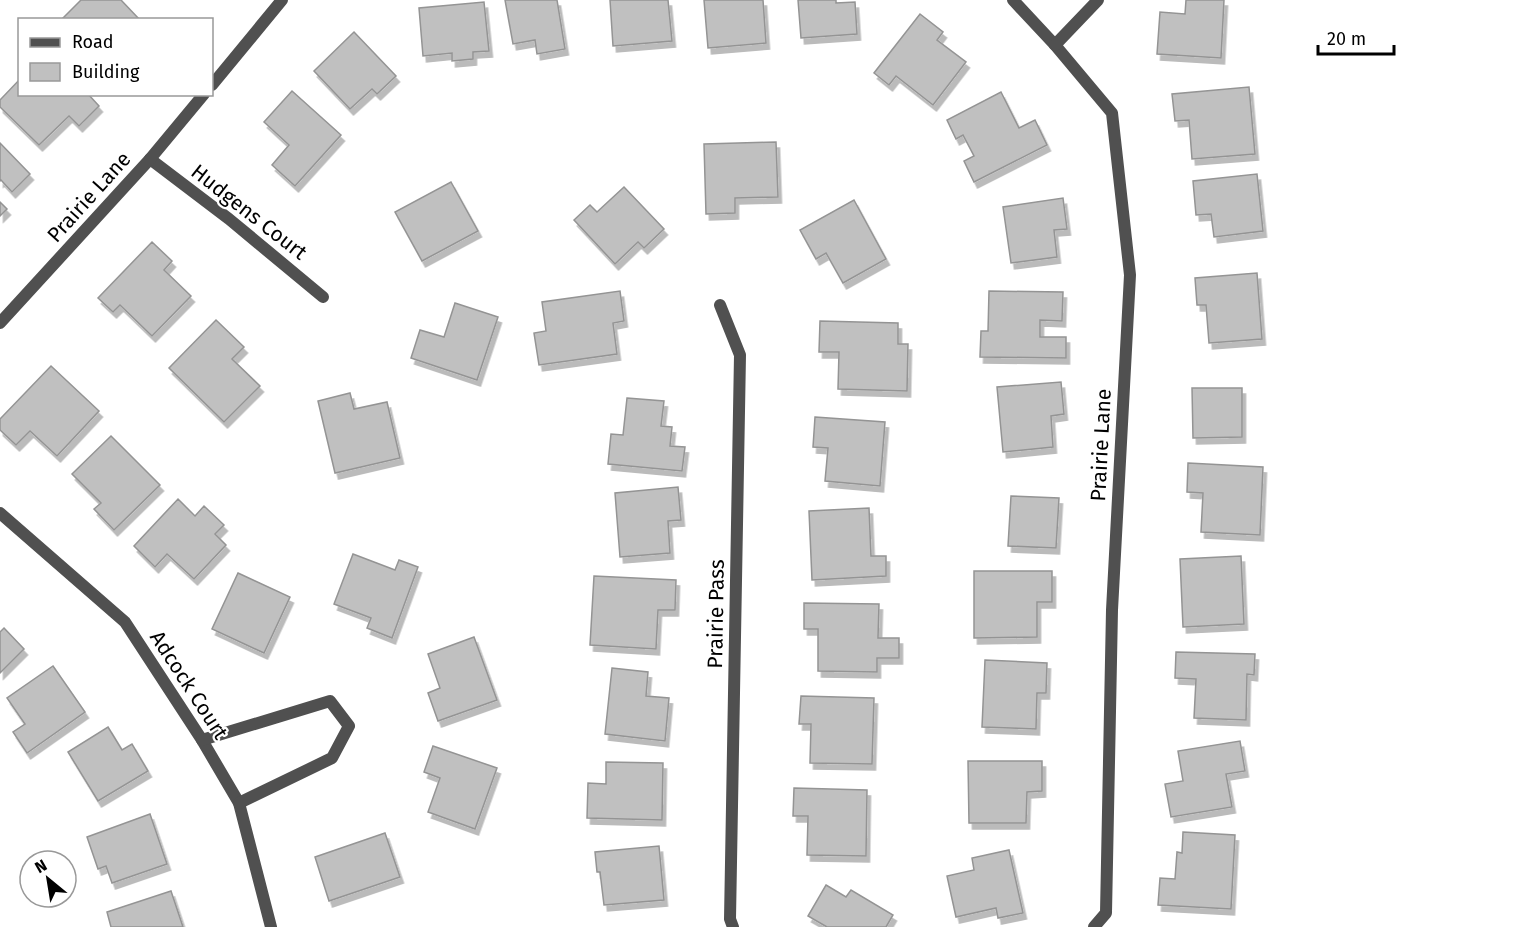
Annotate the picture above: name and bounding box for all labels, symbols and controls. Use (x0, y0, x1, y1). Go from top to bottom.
legend (18, 18, 213, 96)
scale bar (1318, 18, 1394, 56)
text: 20 m (1327, 28, 1366, 50)
text: Road (72, 31, 114, 53)
text: Building (72, 61, 140, 83)
street label: Prairie Lane (42, 146, 136, 248)
street label: Hudgens Court (186, 159, 313, 266)
street label: Prairie Lane (1085, 388, 1117, 502)
street label: Prairie Pass (702, 559, 730, 669)
street label: Adcock Court (144, 626, 234, 745)
north arrow (18, 849, 78, 909)
text: N (31, 856, 50, 877)

